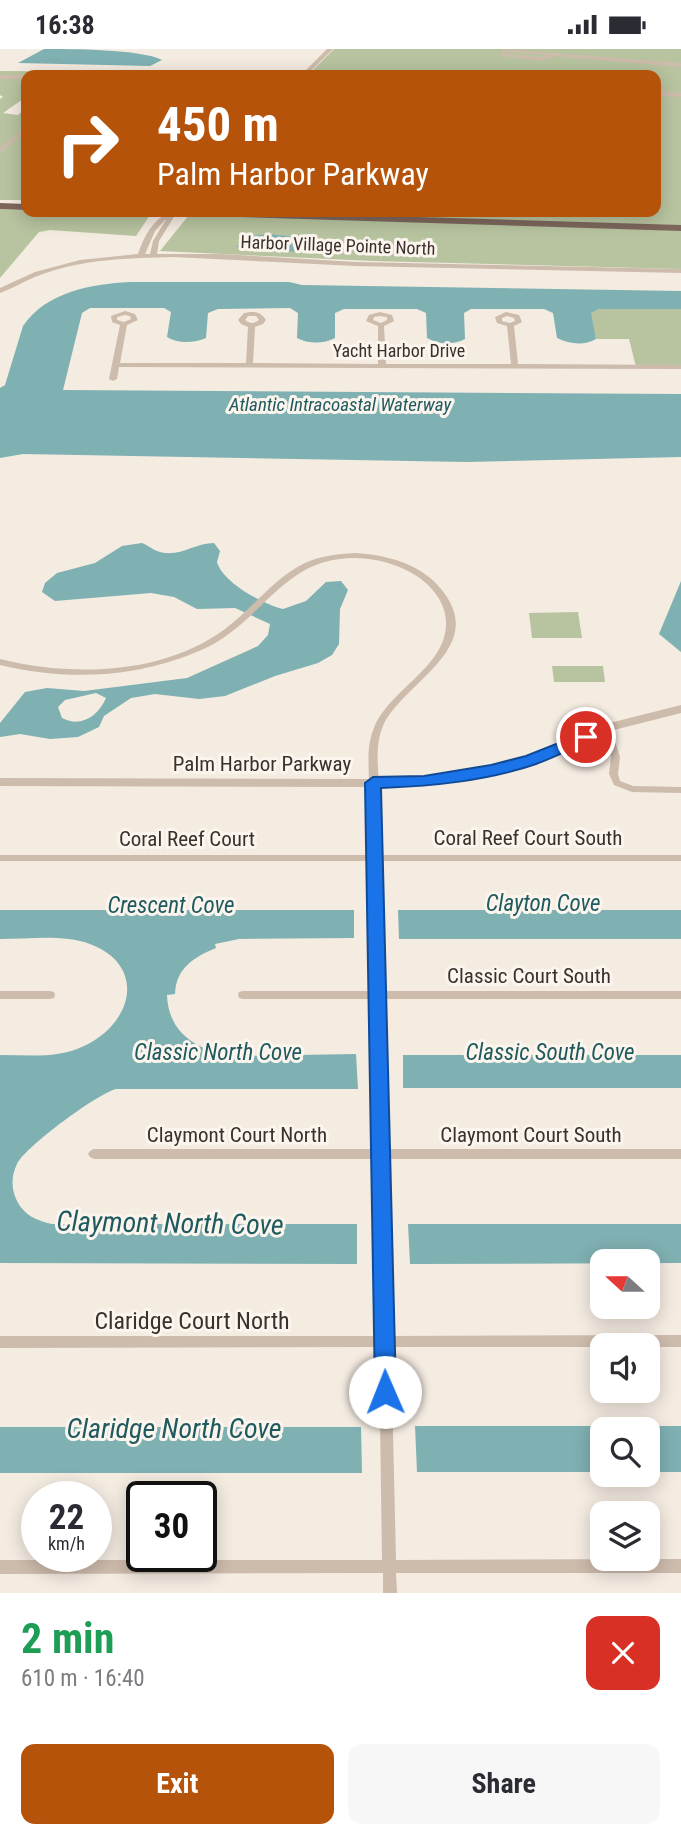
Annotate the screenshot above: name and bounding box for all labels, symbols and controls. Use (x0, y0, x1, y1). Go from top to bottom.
text: 16:38 (35, 10, 95, 40)
text: 450 m (157, 96, 279, 153)
icon: right (42, 98, 133, 189)
text: Palm Harbor Parkway (157, 155, 429, 193)
street label: Harbor Village Pointe North (240, 231, 436, 259)
street label: Yacht Harbor Drive (333, 340, 465, 361)
water label: Atlantic Intracoastal Waterway (228, 393, 452, 416)
pin (556, 707, 616, 767)
icon: arrive (567, 718, 605, 756)
street label: Palm Harbor Parkway (173, 752, 351, 776)
street label: Coral Reef Court South (434, 826, 622, 850)
street label: Coral Reef Court (119, 827, 255, 851)
water label: Clayton Cove (486, 890, 600, 917)
water label: Crescent Cove (108, 892, 234, 919)
street label: Classic Court South (447, 964, 611, 988)
water label: Classic North Cove (134, 1039, 302, 1066)
water label: Classic South Cove (465, 1039, 635, 1066)
street label: Claymont Court North (147, 1123, 327, 1147)
street label: Claymont Court South (440, 1123, 622, 1147)
water label: Claymont North Cove (56, 1205, 284, 1241)
north arrow (590, 1249, 660, 1319)
map controls (590, 1249, 660, 1571)
street label: Claridge Court North (94, 1307, 290, 1335)
button: sound (590, 1333, 660, 1403)
position arrow (348, 1355, 422, 1429)
water label: Claridge North Cove (66, 1412, 282, 1445)
button: search (590, 1417, 660, 1487)
speed limit sign: 30 (126, 1481, 217, 1572)
text: 22 (49, 1497, 84, 1538)
button: layers (590, 1501, 660, 1571)
text: km/h (48, 1533, 85, 1554)
text: 2 min (21, 1614, 114, 1663)
button: close (586, 1616, 660, 1690)
text: 610 m · 16:40 (21, 1665, 145, 1692)
button: Exit (21, 1744, 334, 1824)
button: Share (348, 1744, 660, 1824)

